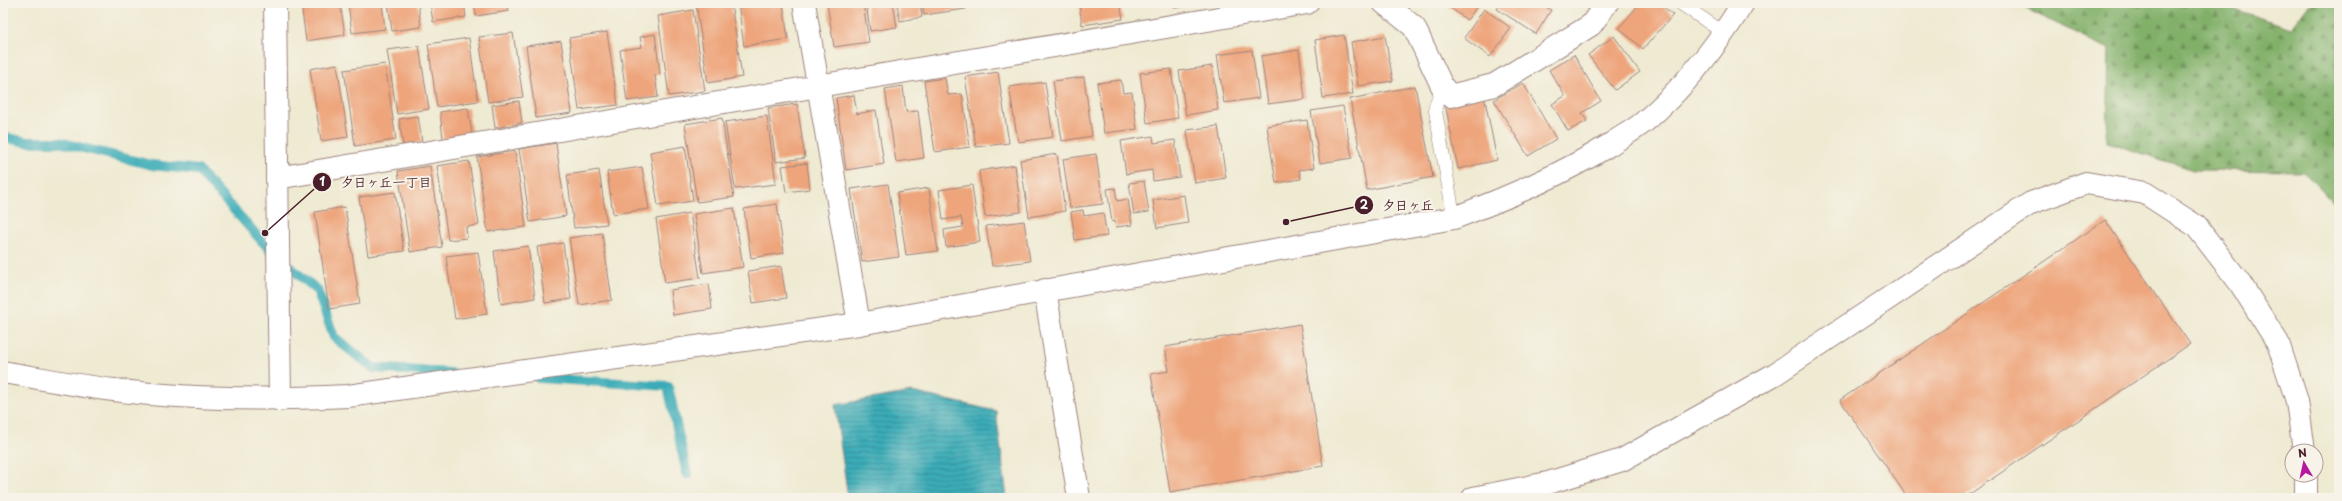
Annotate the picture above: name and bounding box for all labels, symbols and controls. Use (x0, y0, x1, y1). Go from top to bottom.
callout: 夕日ヶ丘一丁目 (312, 170, 439, 195)
text: 1 (319, 172, 325, 190)
text: 夕日ヶ丘一丁目 (340, 172, 432, 191)
callout: 夕日ヶ丘 (1354, 193, 1442, 218)
text: 2 (1360, 195, 1369, 213)
text: 夕日ヶ丘 (1382, 195, 1434, 214)
north arrow (2284, 443, 2324, 483)
text: N (2297, 444, 2308, 462)

